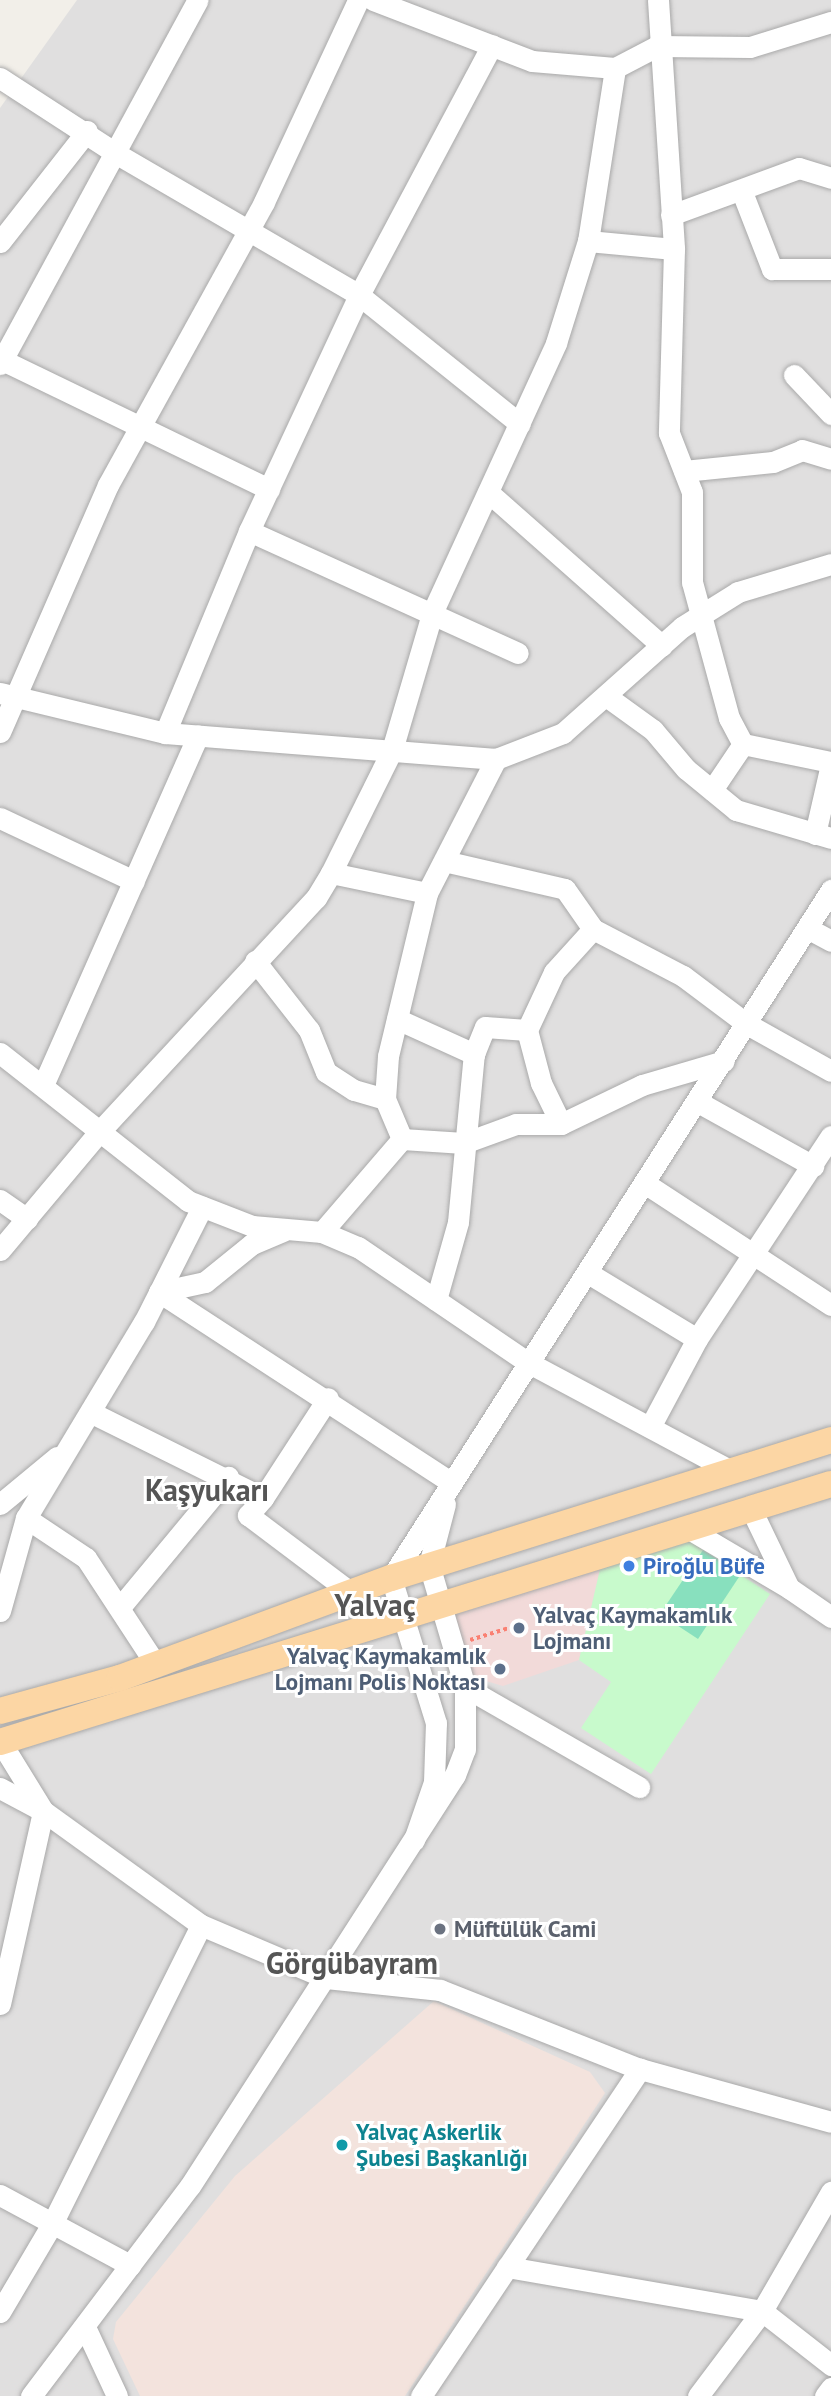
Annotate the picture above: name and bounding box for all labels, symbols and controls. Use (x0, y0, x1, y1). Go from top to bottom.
district label: Kaşyukarı (145, 1472, 269, 1508)
place label: Piroğlu Büfe (643, 1552, 765, 1580)
marker: Piroğlu Büfe (621, 1558, 637, 1574)
district label: Yalvaç (334, 1587, 416, 1623)
place label: Yalvaç Kaymakamlık Lojmanı (533, 1601, 733, 1655)
marker: Yalvaç Kaymakamlık Lojmanı (511, 1620, 527, 1636)
place label: Yalvaç Kaymakamlık Lojmanı Polis Noktası (275, 1642, 486, 1696)
marker: Yalvaç Kaymakamlık Lojmanı Polis Noktası (492, 1661, 508, 1677)
place label: Müftülük Cami (454, 1915, 597, 1943)
marker: Müftülük Cami (432, 1921, 448, 1937)
district label: Görgübayram (266, 1945, 438, 1981)
place label: Yalvaç Askerlik Şubesi Başkanlığı (356, 2118, 528, 2172)
marker: Yalvaç Askerlik Şubesi Başkanlığı (334, 2137, 350, 2153)

